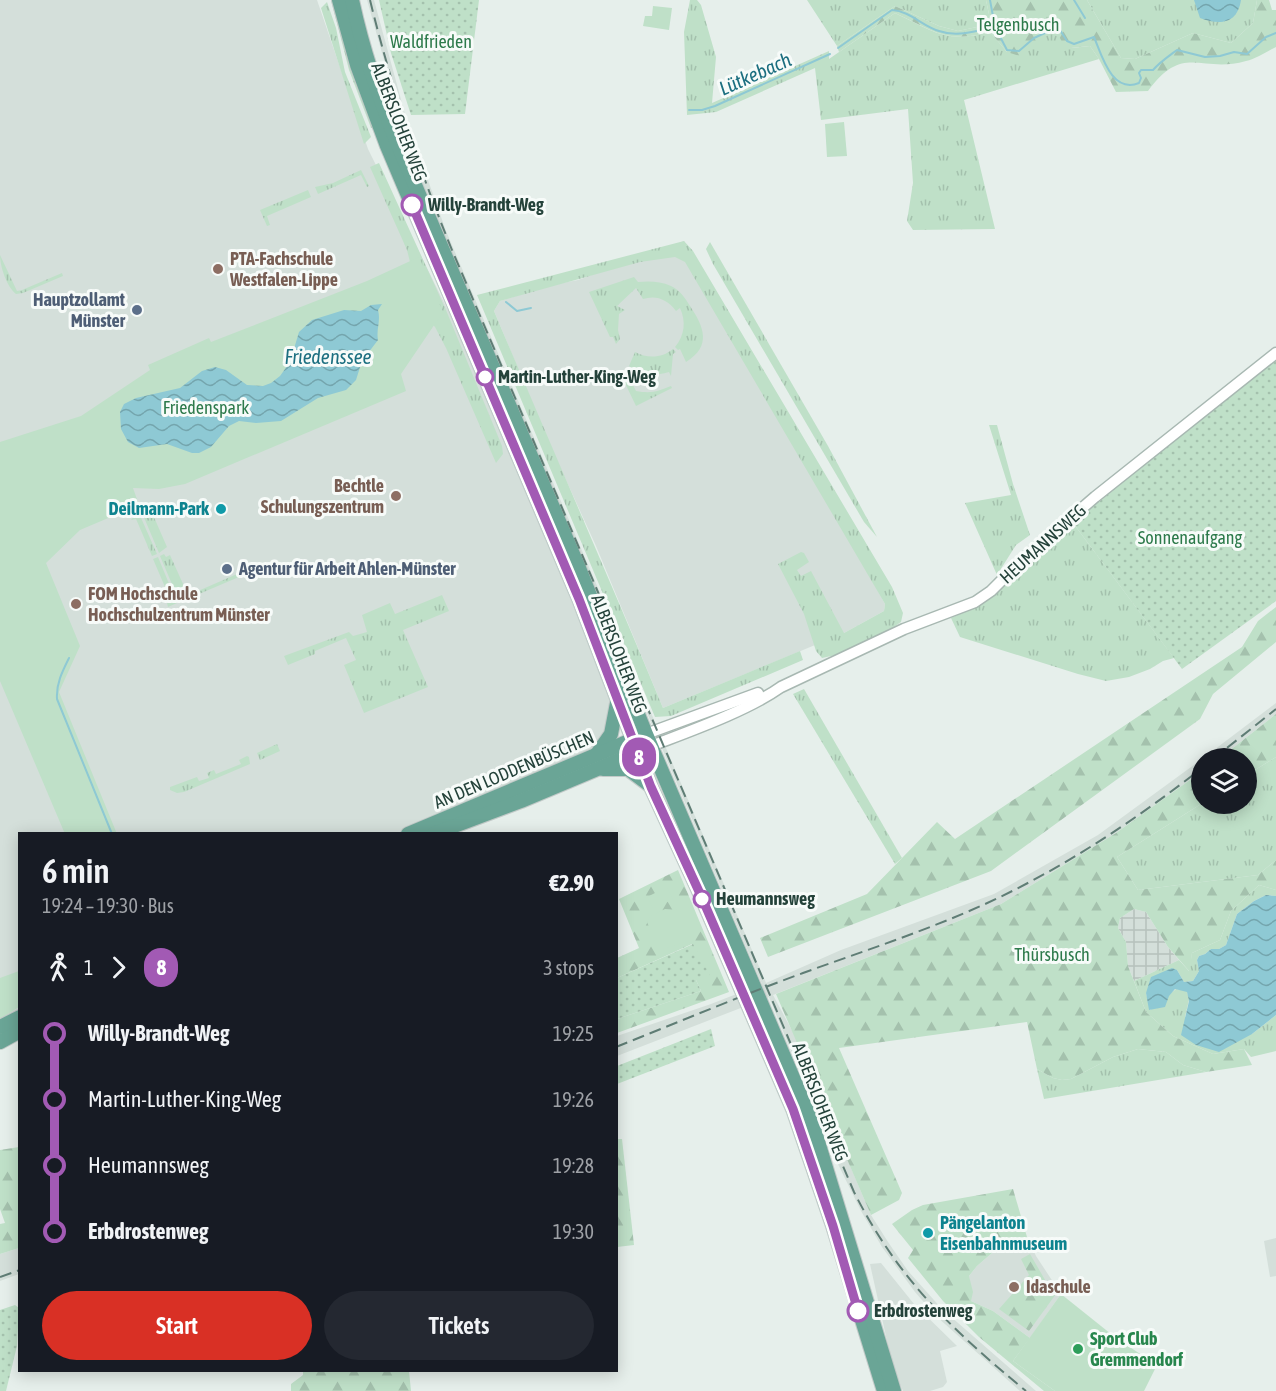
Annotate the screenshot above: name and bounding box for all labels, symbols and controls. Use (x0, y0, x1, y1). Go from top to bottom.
park label: Telgenbusch (977, 14, 1059, 35)
park label: Waldfrieden (390, 31, 472, 52)
water label: Lütkebach (715, 47, 795, 100)
street label: ALBERSLOHER WEG (367, 59, 432, 184)
marker: Willy-Brandt-Weg (401, 194, 423, 216)
place label: Willy-Brandt-Weg (427, 194, 544, 215)
place label: PTA-Fachschule Westfalen-Lippe (229, 248, 338, 290)
marker: PTA-Fachschule Westfalen-Lippe (211, 262, 225, 276)
place label: Hauptzollamt Münster (33, 289, 126, 331)
marker: Hauptzollamt Münster (130, 303, 144, 317)
water label: Friedenssee (285, 345, 371, 368)
place label: Martin-Luther-King-Weg (498, 366, 656, 387)
marker: Martin-Luther-King-Weg (476, 368, 494, 386)
park label: Friedenspark (163, 397, 249, 418)
place label: Bechtle Schulungszentrum (261, 475, 384, 517)
marker: Bechtle Schulungszentrum (389, 489, 403, 503)
place label: Deilmann-Park (108, 498, 210, 519)
street label: HEUMANNSWEG (995, 499, 1090, 588)
marker: Deilmann-Park (214, 502, 228, 516)
park label: Sonnenaufgang (1138, 527, 1243, 548)
place label: Agentur für Arbeit Ahlen-Münster (238, 558, 456, 579)
marker: Agentur für Arbeit Ahlen-Münster (220, 562, 234, 576)
place label: FOM Hochschule Hochschulzentrum Münster (88, 583, 270, 625)
street label: ALBERSLOHER WEG (587, 591, 652, 716)
marker: FOM Hochschule Hochschulzentrum Münster (69, 597, 83, 611)
street label: AN DEN LODDENBÜSCHEN (431, 726, 597, 813)
line badge: 8 (620, 738, 658, 777)
text: 8 (634, 745, 644, 769)
map controls (1191, 748, 1257, 814)
button: layers (1191, 748, 1257, 814)
text: 6 min (42, 852, 109, 890)
text: €2.90 (549, 870, 594, 896)
place label: Heumannsweg (716, 888, 815, 909)
marker: Heumannsweg (693, 890, 711, 908)
text: 19:24 – 19:30 · Bus (42, 894, 174, 917)
park label: Thürsbusch (1014, 944, 1090, 965)
icon: walk (42, 951, 75, 984)
icon: forward (102, 951, 135, 984)
text: 8 (156, 955, 166, 979)
text: 1 (84, 956, 93, 979)
text: 3 stops (543, 956, 594, 979)
text: Willy-Brandt-Weg (88, 1020, 229, 1046)
text: 19:25 (553, 1022, 594, 1045)
street label: ALBERSLOHER WEG (788, 1039, 853, 1164)
text: Martin-Luther-King-Weg (88, 1086, 281, 1112)
text: 19:26 (553, 1088, 594, 1111)
text: Heumannsweg (88, 1152, 209, 1178)
text: 19:28 (553, 1154, 594, 1177)
place label: Pängelanton Eisenbahnmuseum (940, 1212, 1067, 1254)
text: Erbdrostenweg (88, 1218, 208, 1244)
text: 19:30 (553, 1220, 594, 1243)
marker: Pängelanton Eisenbahnmuseum (921, 1226, 935, 1240)
place label: Idaschule (1026, 1276, 1091, 1297)
marker: Idaschule (1007, 1280, 1021, 1294)
button: Start (42, 1291, 312, 1360)
button: Tickets (324, 1291, 594, 1360)
marker: Erbdrostenweg (847, 1300, 869, 1322)
place label: Erbdrostenweg (874, 1300, 973, 1321)
place label: Sport Club Gremmendorf (1090, 1328, 1184, 1370)
marker: Sport Club Gremmendorf (1071, 1342, 1085, 1356)

